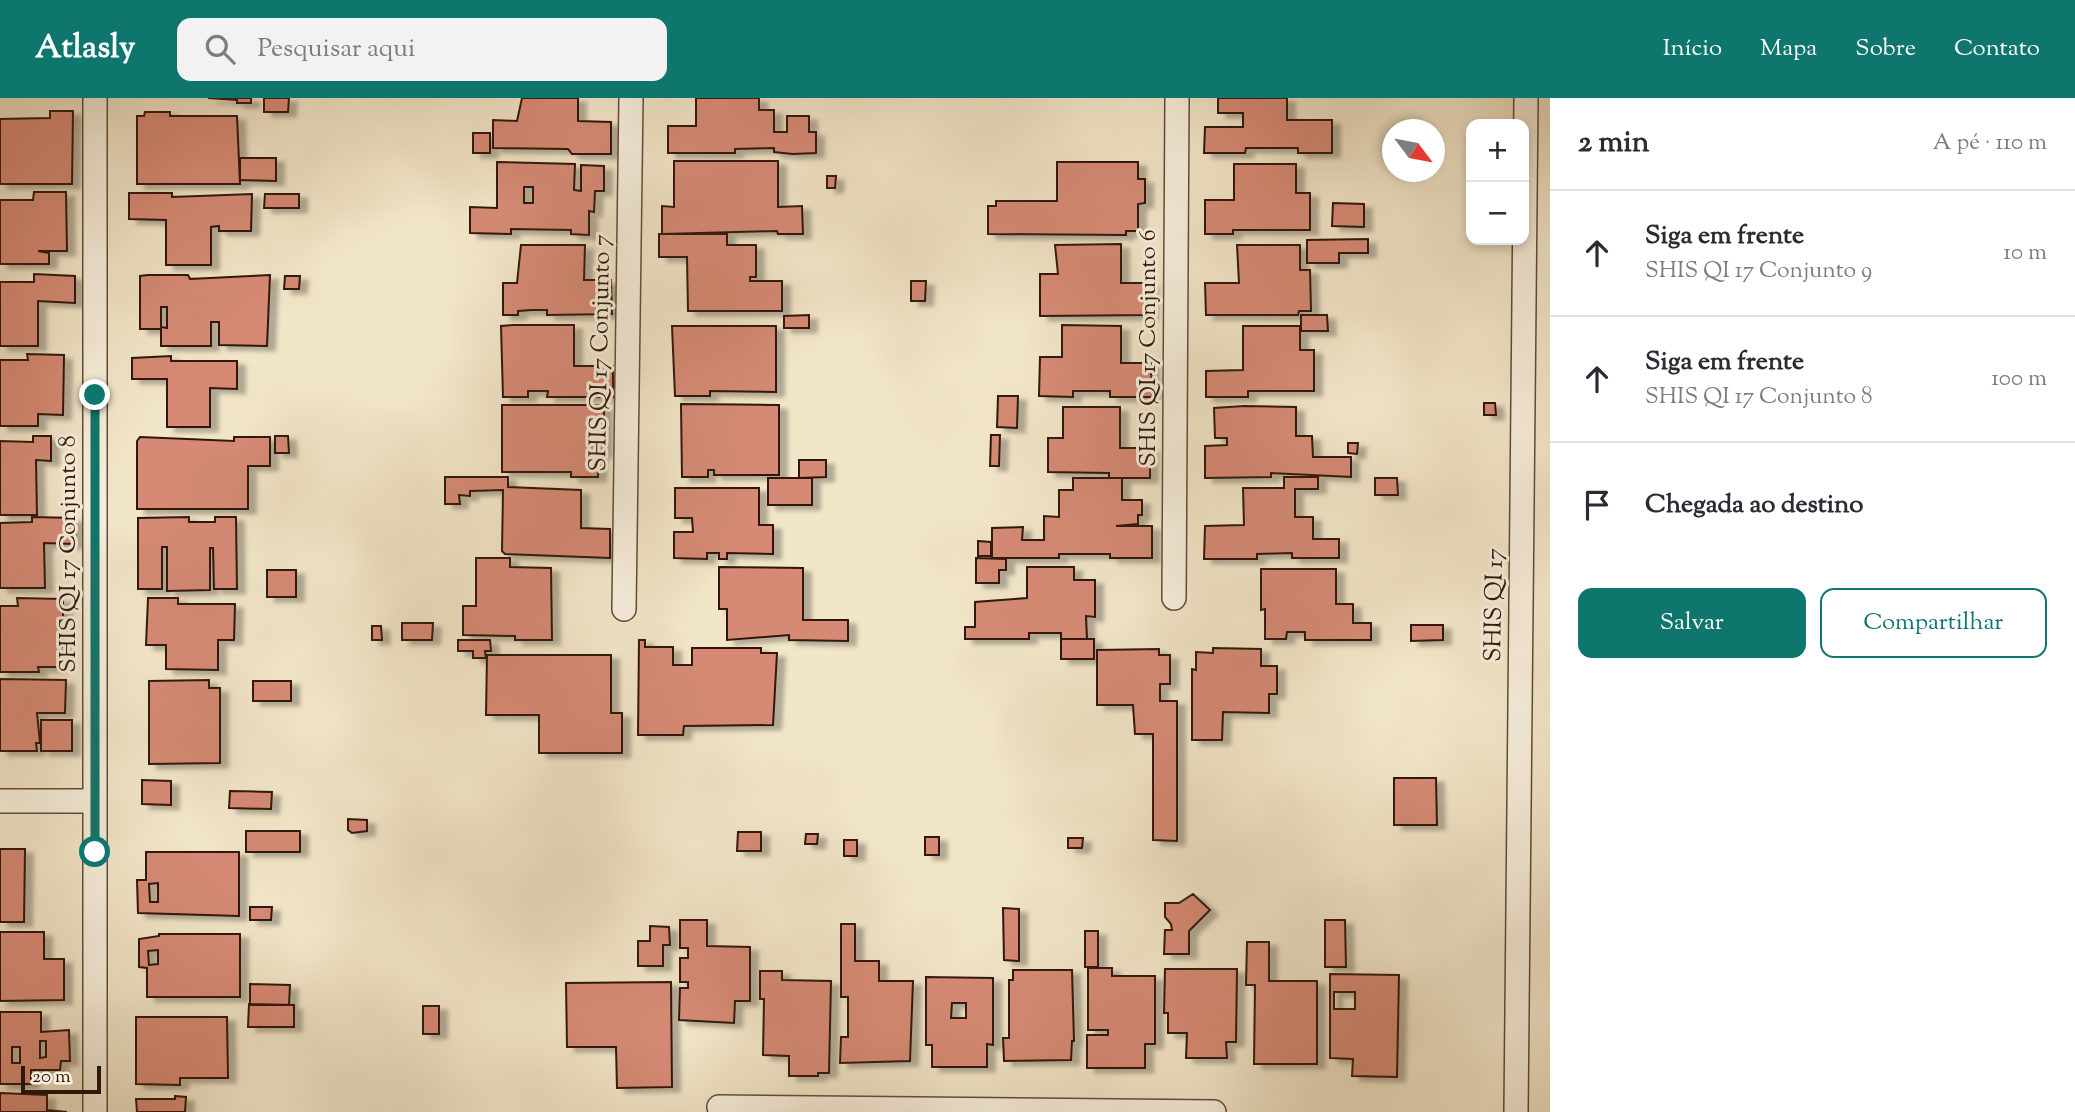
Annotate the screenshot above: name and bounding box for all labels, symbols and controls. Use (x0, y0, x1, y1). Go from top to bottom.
search box (177, 18, 667, 81)
text: Atlasly (35, 25, 135, 73)
icon: search (201, 30, 239, 68)
text: Pesquisar aqui (257, 31, 415, 68)
text: Início (1663, 32, 1722, 66)
text: Mapa (1760, 32, 1817, 66)
text: Sobre (1855, 32, 1916, 66)
text: Contato (1954, 32, 2040, 66)
north arrow (1382, 119, 1445, 182)
map controls (1466, 119, 1529, 245)
button: + (1466, 119, 1529, 182)
text: 2 min (1578, 122, 1650, 165)
text: A pé · 110 m (1933, 127, 2047, 160)
button: − (1466, 182, 1529, 245)
text: Siga em frente (1645, 218, 1804, 255)
street label: SHIS QI 17 Conjunto 6 (1132, 229, 1166, 467)
street label: SHIS QI 17 Conjunto 7 (582, 234, 620, 472)
icon: ahead (1578, 234, 1616, 272)
text: 10 m (2003, 237, 2047, 270)
text: SHIS QI 17 Conjunto 9 (1645, 255, 1872, 288)
text: Siga em frente (1645, 344, 1804, 381)
icon: ahead (1578, 360, 1616, 398)
text: 100 m (1991, 363, 2047, 396)
route end (79, 379, 110, 410)
text: SHIS QI 17 Conjunto 8 (1645, 381, 1873, 414)
street label: SHIS QI 17 Conjunto 8 (52, 435, 86, 673)
icon: arrive (1578, 486, 1616, 524)
text: Chegada ao destino (1645, 487, 1863, 524)
street label: SHIS QI 17 (1477, 548, 1513, 662)
button: Salvar (1578, 588, 1806, 658)
button: Compartilhar (1820, 588, 2047, 658)
route start (79, 836, 110, 867)
scale bar (21, 1063, 102, 1095)
text: 20 m (32, 1064, 71, 1091)

